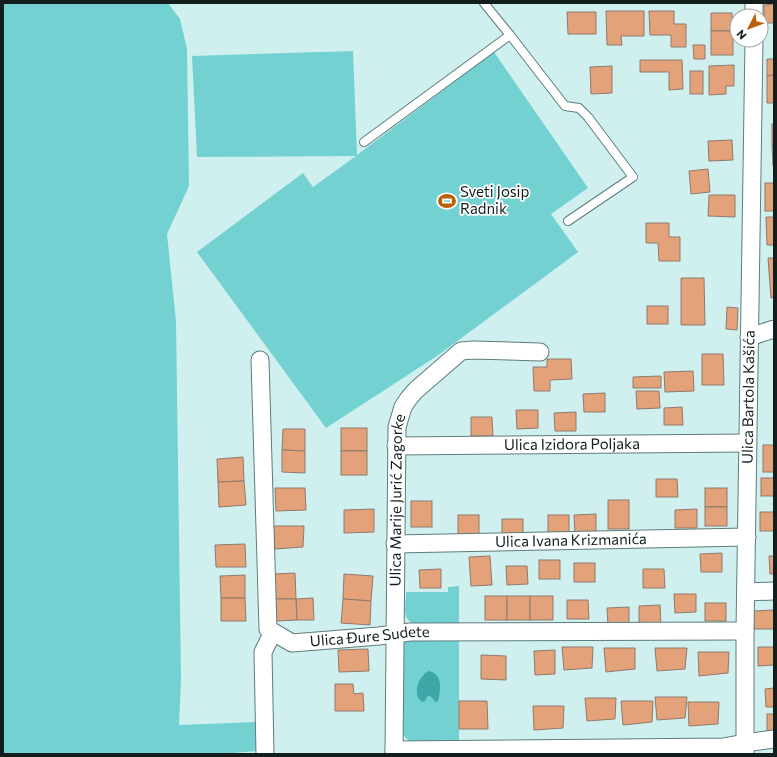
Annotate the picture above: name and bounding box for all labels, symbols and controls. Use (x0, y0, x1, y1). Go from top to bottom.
north arrow (729, 8, 769, 48)
text: N (734, 28, 749, 42)
place label: Sveti Josip Radnik (460, 182, 529, 217)
sports icon: Sveti Josip Radnik (437, 191, 457, 211)
street label: Ulica Bartola Kašića (738, 330, 758, 464)
street label: Ulica Marije Jurić Zagorke (386, 411, 409, 587)
street label: Ulica Izidora Poljaka (504, 434, 640, 453)
street label: Ulica Ivana Krizmanića (495, 529, 647, 550)
street label: Ulica Đure Sudete (309, 622, 430, 650)

